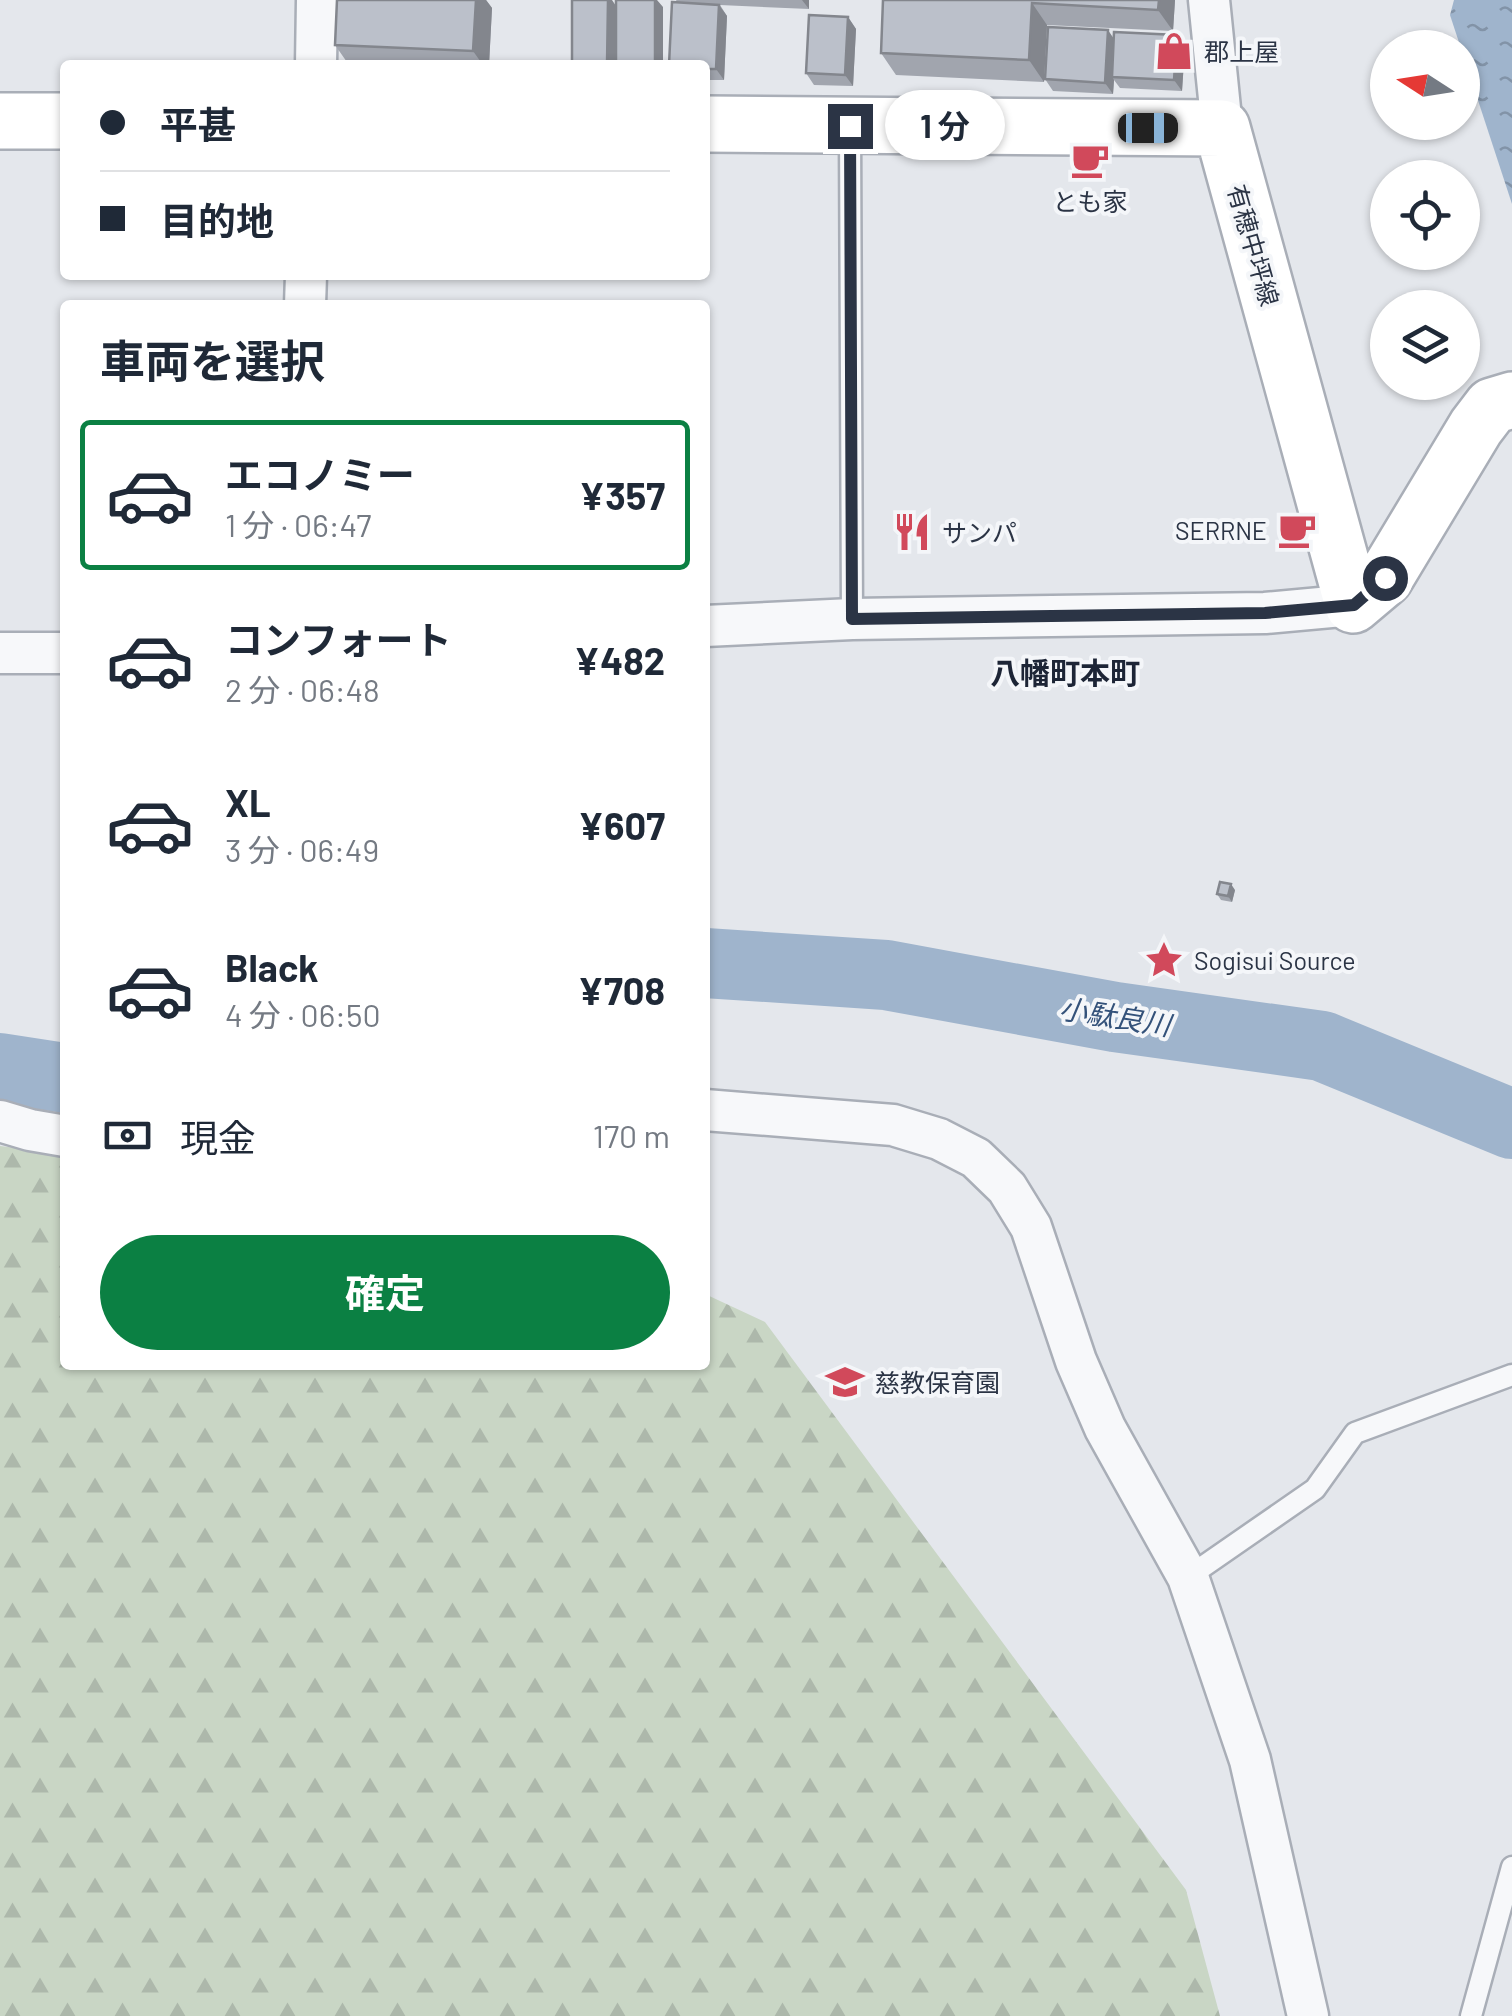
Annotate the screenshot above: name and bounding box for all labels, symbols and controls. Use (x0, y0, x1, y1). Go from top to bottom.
shop icon: 郡上屋 (1153, 30, 1195, 72)
north arrow (1370, 30, 1480, 140)
map controls (1370, 30, 1480, 400)
place label: 郡上屋 (1204, 36, 1279, 66)
callout: 1 分 (885, 91, 1005, 161)
text: 平甚 (160, 101, 236, 147)
route end (828, 104, 873, 149)
text: 1 分 (920, 106, 970, 144)
car (1118, 113, 1178, 143)
cafe icon: とも家 (1069, 139, 1111, 181)
button: locate (1370, 160, 1480, 270)
street label: 有穂中坪線 (1222, 181, 1286, 309)
place label: とも家 (1052, 186, 1128, 216)
text: 目的地 (160, 197, 274, 243)
button: layers (1370, 290, 1480, 400)
text: 車両を選択 (100, 333, 325, 387)
icon: car (105, 450, 195, 540)
text: エコノミー (225, 451, 415, 497)
text: ¥357 (579, 472, 665, 518)
text: 1 分 · 06:47 (225, 505, 371, 543)
cafe icon: SERRNE (1276, 509, 1318, 551)
restaurant icon: サンパ (891, 511, 933, 553)
place label: SERRNE (1175, 515, 1267, 545)
place label: サンパ (942, 517, 1017, 547)
route start (1363, 556, 1408, 601)
icon: car (105, 615, 195, 705)
text: コンフォート (225, 616, 452, 662)
text: ¥482 (574, 637, 665, 683)
district label: 八幡町本町 (990, 654, 1140, 690)
text: 2 分 · 06:48 (225, 670, 380, 708)
text: XL (225, 779, 271, 825)
icon: car (105, 780, 195, 870)
text: ¥607 (578, 802, 665, 848)
text: 3 分 · 06:49 (225, 830, 379, 868)
place icon: Sogisui Source (1143, 939, 1185, 981)
text: Black (225, 944, 319, 990)
icon: car (105, 945, 195, 1035)
place label: Sogisui Source (1194, 945, 1356, 975)
text: ¥708 (578, 967, 665, 1013)
water label: 小駄良川 (1057, 990, 1176, 1042)
text: 4 分 · 06:50 (225, 995, 381, 1033)
icon: cash (100, 1108, 155, 1163)
text: 現金 (180, 1114, 256, 1160)
text: 170 m (593, 1116, 670, 1154)
button: 確定 (100, 1235, 670, 1350)
school or university icon: 慈教保育園 (824, 1361, 866, 1403)
place label: 慈教保育園 (875, 1367, 1000, 1397)

